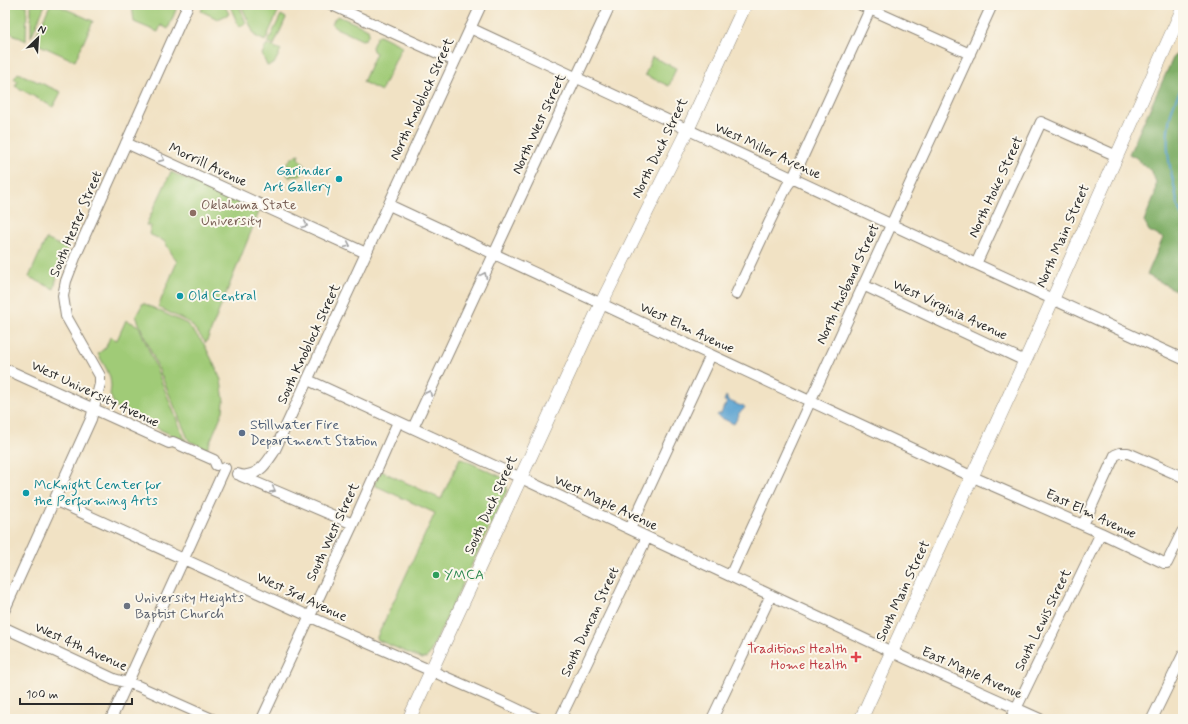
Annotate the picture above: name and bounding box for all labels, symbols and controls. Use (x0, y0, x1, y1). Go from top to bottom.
north arrow (18, 18, 58, 58)
text: N (36, 22, 48, 38)
street label: North Knoblock Street (386, 34, 459, 163)
street label: North West Street (508, 70, 570, 177)
street label: North Duck Street (628, 94, 692, 201)
street label: West Miller Avenue (712, 118, 825, 184)
street label: North Hoke Street (965, 133, 1028, 241)
street label: Morrill Avenue (166, 139, 251, 191)
one-way arrow (157, 154, 165, 162)
place label: Garinder Art Gallery (263, 162, 331, 196)
street label: South Hester Street (45, 168, 107, 280)
marker: Garinder Art Gallery (334, 174, 344, 184)
street label: North Main Street (1032, 181, 1094, 291)
place label: Oklahoma State University (201, 196, 297, 230)
marker: Oklahoma State University (188, 208, 198, 218)
one-way arrow (301, 220, 309, 228)
street label: North Husband Street (812, 220, 884, 347)
one-way arrow (344, 240, 352, 248)
one-way arrow (479, 272, 487, 280)
street label: West Virginia Avenue (889, 275, 1010, 345)
street label: South Knoblock Street (273, 280, 345, 407)
place label: Old Central (188, 287, 256, 305)
marker: Old Central (175, 291, 185, 301)
street label: West Elm Avenue (637, 298, 737, 358)
street label: West University Avenue (28, 356, 162, 432)
one-way arrow (424, 390, 432, 397)
place label: Stillwater Fire Department Station (250, 416, 377, 450)
marker: Stillwater Fire Department Station (237, 428, 247, 438)
street label: South Duck Street (460, 452, 522, 557)
street label: West Maple Avenue (551, 471, 661, 535)
place label: McKnight Center for the Performing Arts (34, 476, 162, 512)
street label: South West Street (302, 479, 364, 584)
one-way arrow (269, 485, 277, 493)
street label: East Elm Avenue (1043, 485, 1139, 543)
marker: McKnight Center for the Performing Arts (21, 488, 31, 498)
street label: South Main Street (872, 537, 934, 644)
street label: South Duncan Street (557, 564, 623, 680)
street label: South Lewis Street (1010, 565, 1076, 674)
place label: YMCA (444, 566, 484, 584)
street label: West 3rd Avenue (254, 568, 350, 626)
marker: YMCA (431, 570, 441, 580)
place label: University Heights Baptist Church (135, 589, 244, 623)
marker: University Heights Baptist Church (122, 601, 132, 611)
street label: West 4th Avenue (32, 618, 130, 676)
place label: Traditions Health Home Health (747, 640, 847, 674)
street label: East Maple Avenue (919, 643, 1026, 703)
marker: Traditions Health Home Health (850, 651, 862, 663)
scale bar (20, 680, 132, 706)
text: 100 m (26, 687, 58, 703)

